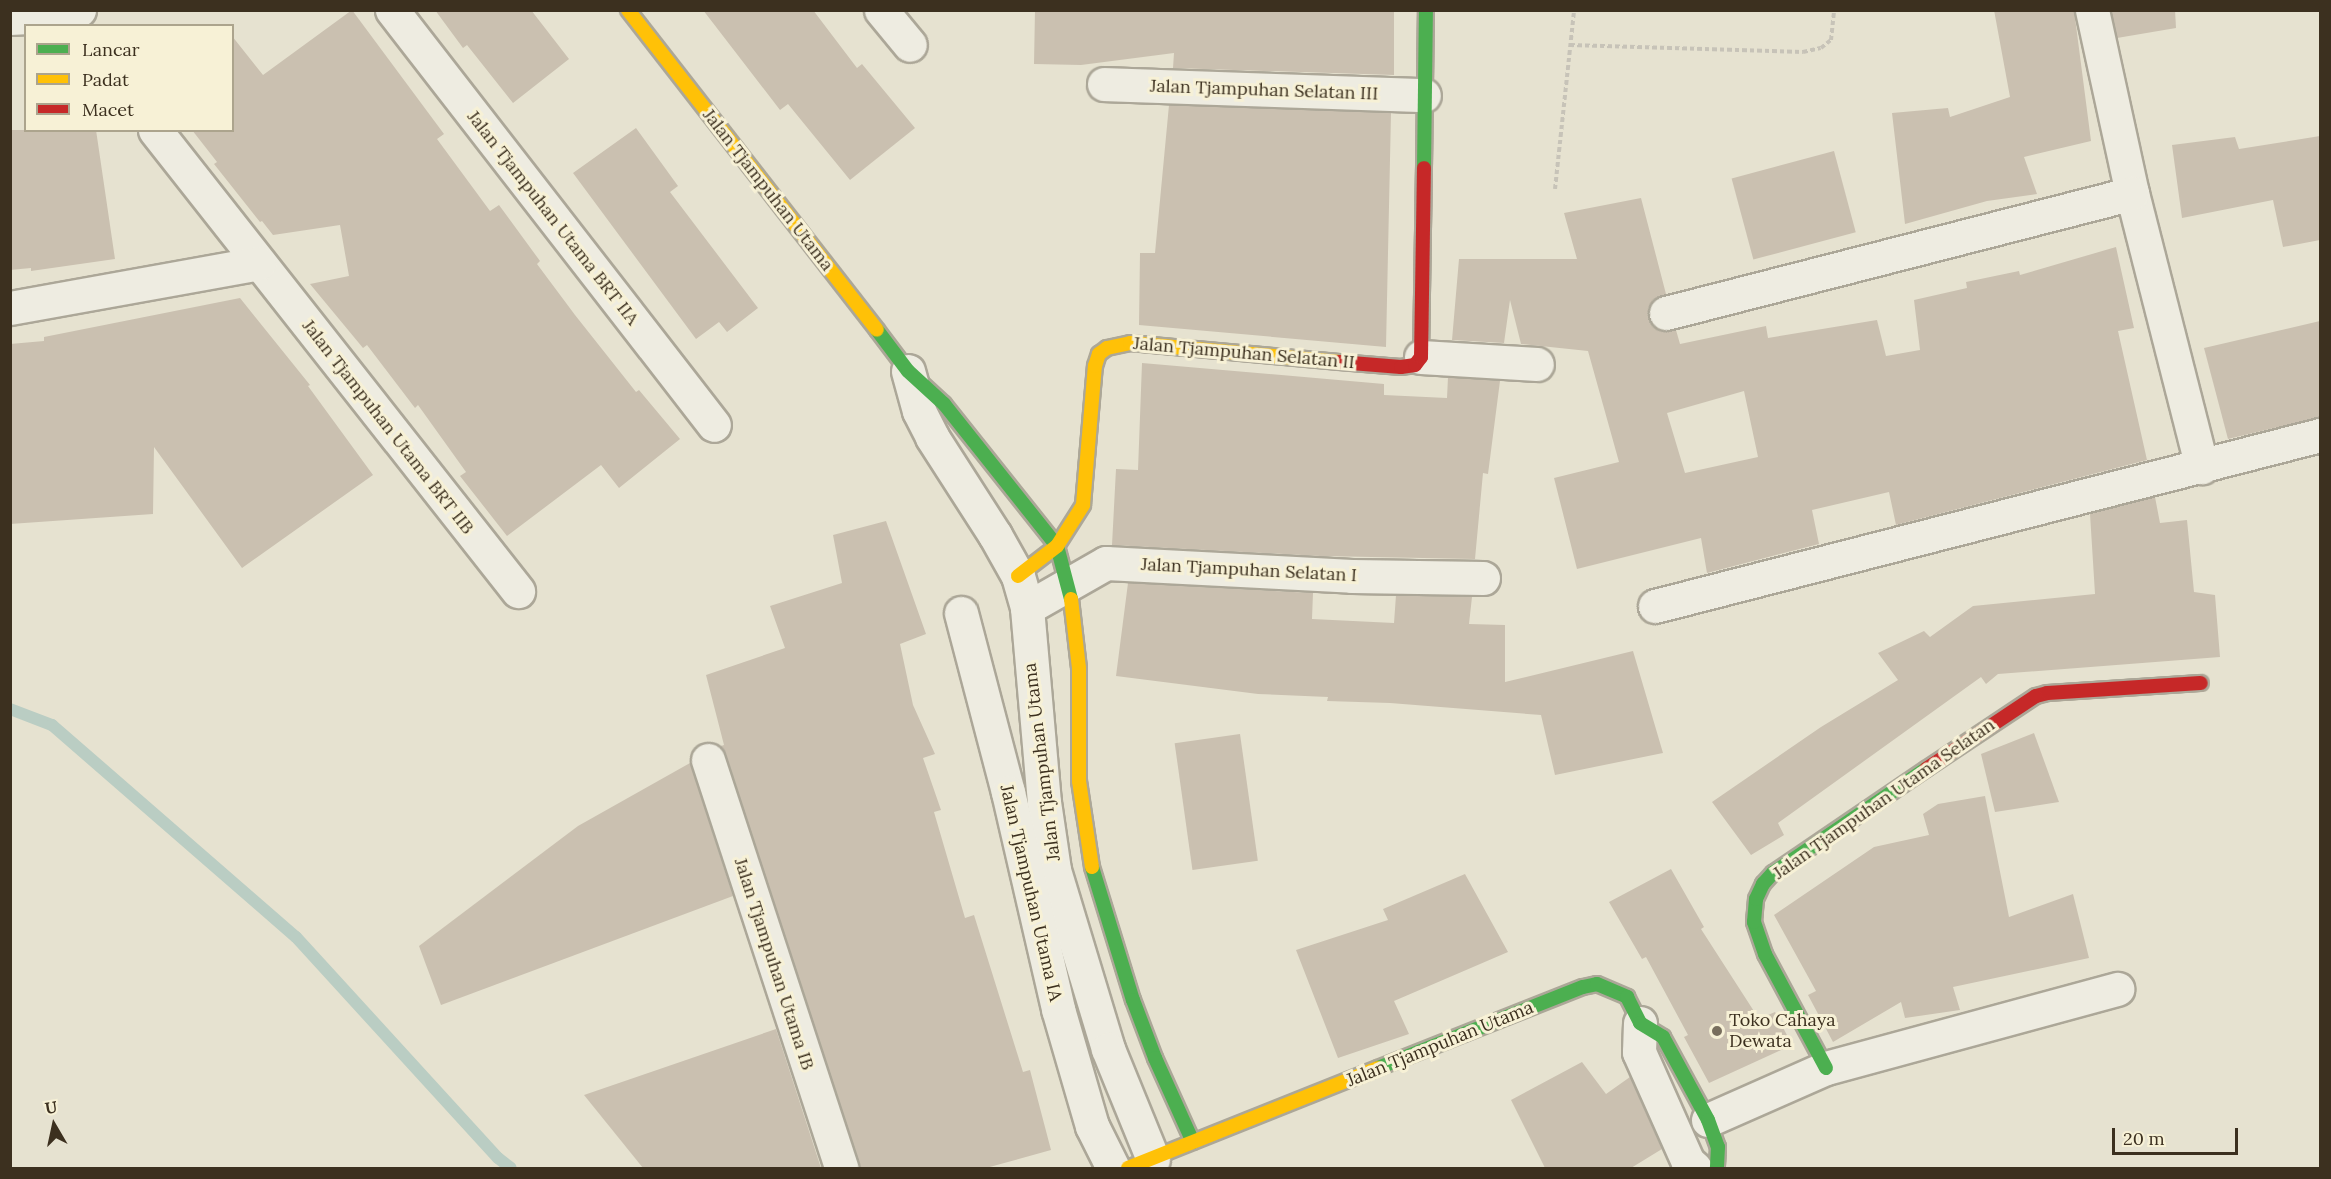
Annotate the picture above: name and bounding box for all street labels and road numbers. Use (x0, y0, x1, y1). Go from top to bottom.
street label: Jalan Tjampuhan Selatan III (1149, 75, 1379, 105)
street label: Jalan Tjampuhan Utama (698, 105, 838, 275)
street label: Jalan Tjampuhan Utama BRT IIA (463, 106, 643, 330)
street label: Jalan Tjampuhan Utama BRT IIB (298, 316, 478, 538)
street label: Jalan Tjampuhan Selatan II (1132, 333, 1356, 373)
street label: Jalan Tjampuhan Selatan I (1140, 554, 1358, 586)
street label: Jalan Tjampuhan Utama (1019, 662, 1065, 862)
street label: Jalan Tjampuhan Utama Selatan (1769, 714, 1999, 884)
street label: Jalan Tjampuhan Utama IA (996, 783, 1066, 1003)
street label: Jalan Tjampuhan Utama IB (730, 855, 818, 1073)
street label: Jalan Tjampuhan Utama (1343, 997, 1537, 1091)

